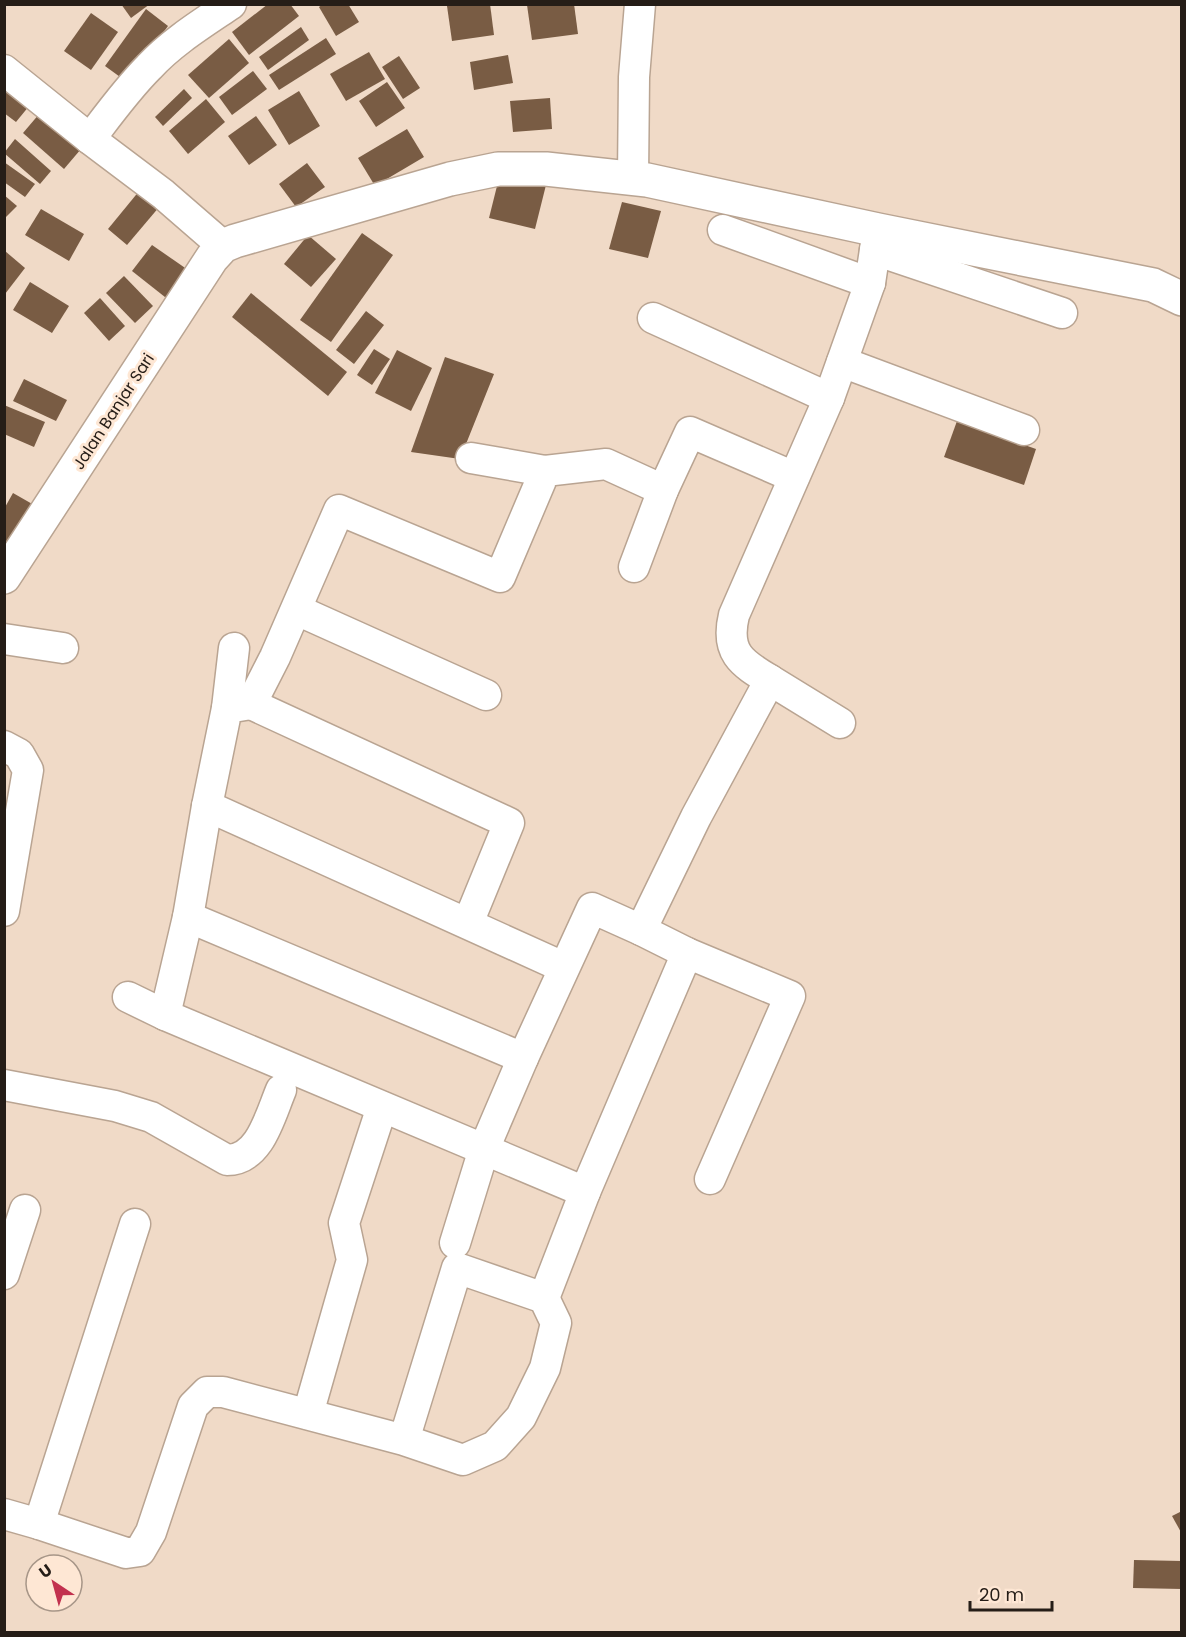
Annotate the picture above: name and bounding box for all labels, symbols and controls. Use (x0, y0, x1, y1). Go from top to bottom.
street label: Jalan Banjar Sari (67, 349, 160, 474)
north arrow (24, 1553, 84, 1613)
text: U (34, 1559, 57, 1584)
scale bar (970, 1574, 1052, 1612)
text: 20 m (979, 1582, 1024, 1607)

